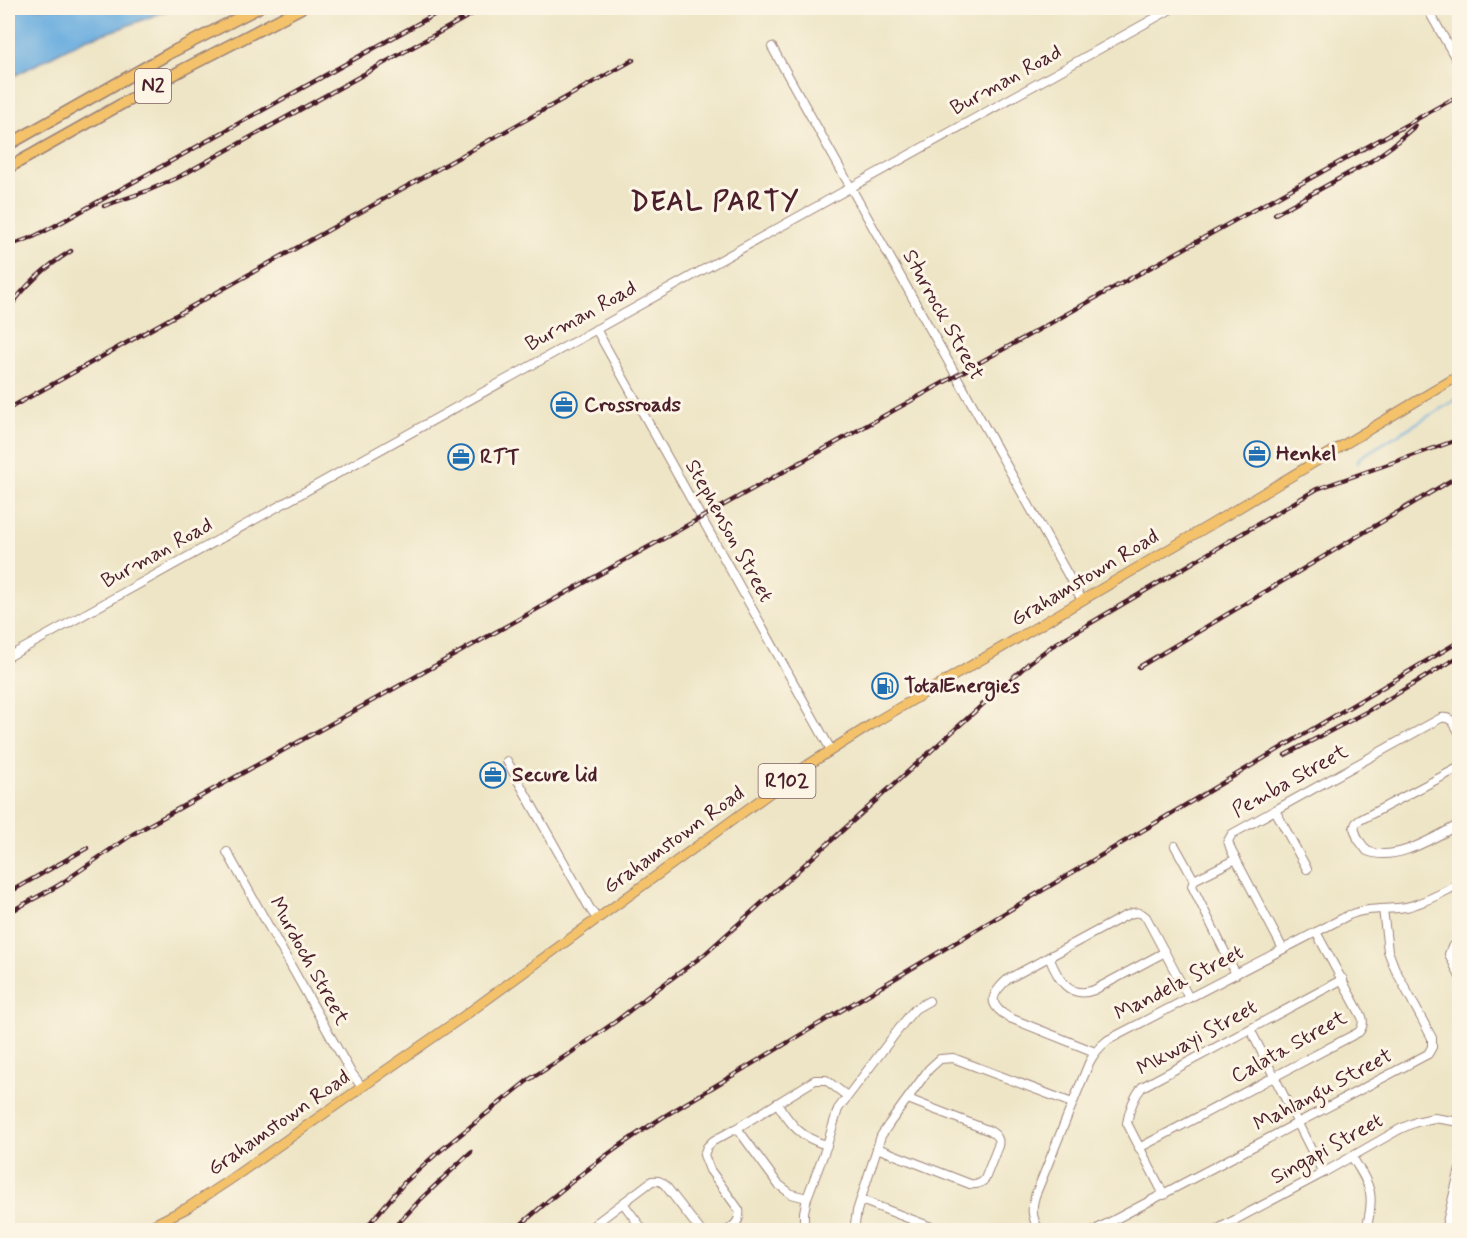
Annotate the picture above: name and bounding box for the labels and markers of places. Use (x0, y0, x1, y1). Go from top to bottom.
office icon: Crossroads (549, 390, 579, 420)
place label: Crossroads (584, 391, 681, 419)
office icon: Henkel (1242, 439, 1272, 469)
place label: Henkel (1276, 440, 1337, 468)
office icon: RTT (446, 442, 476, 472)
place label: RTT (480, 443, 520, 471)
fuel station icon: TotalEnergies (870, 671, 900, 701)
place label: TotalEnergies (904, 672, 1020, 702)
office icon: Secure lid (478, 760, 508, 790)
place label: Secure lid (512, 761, 598, 789)

